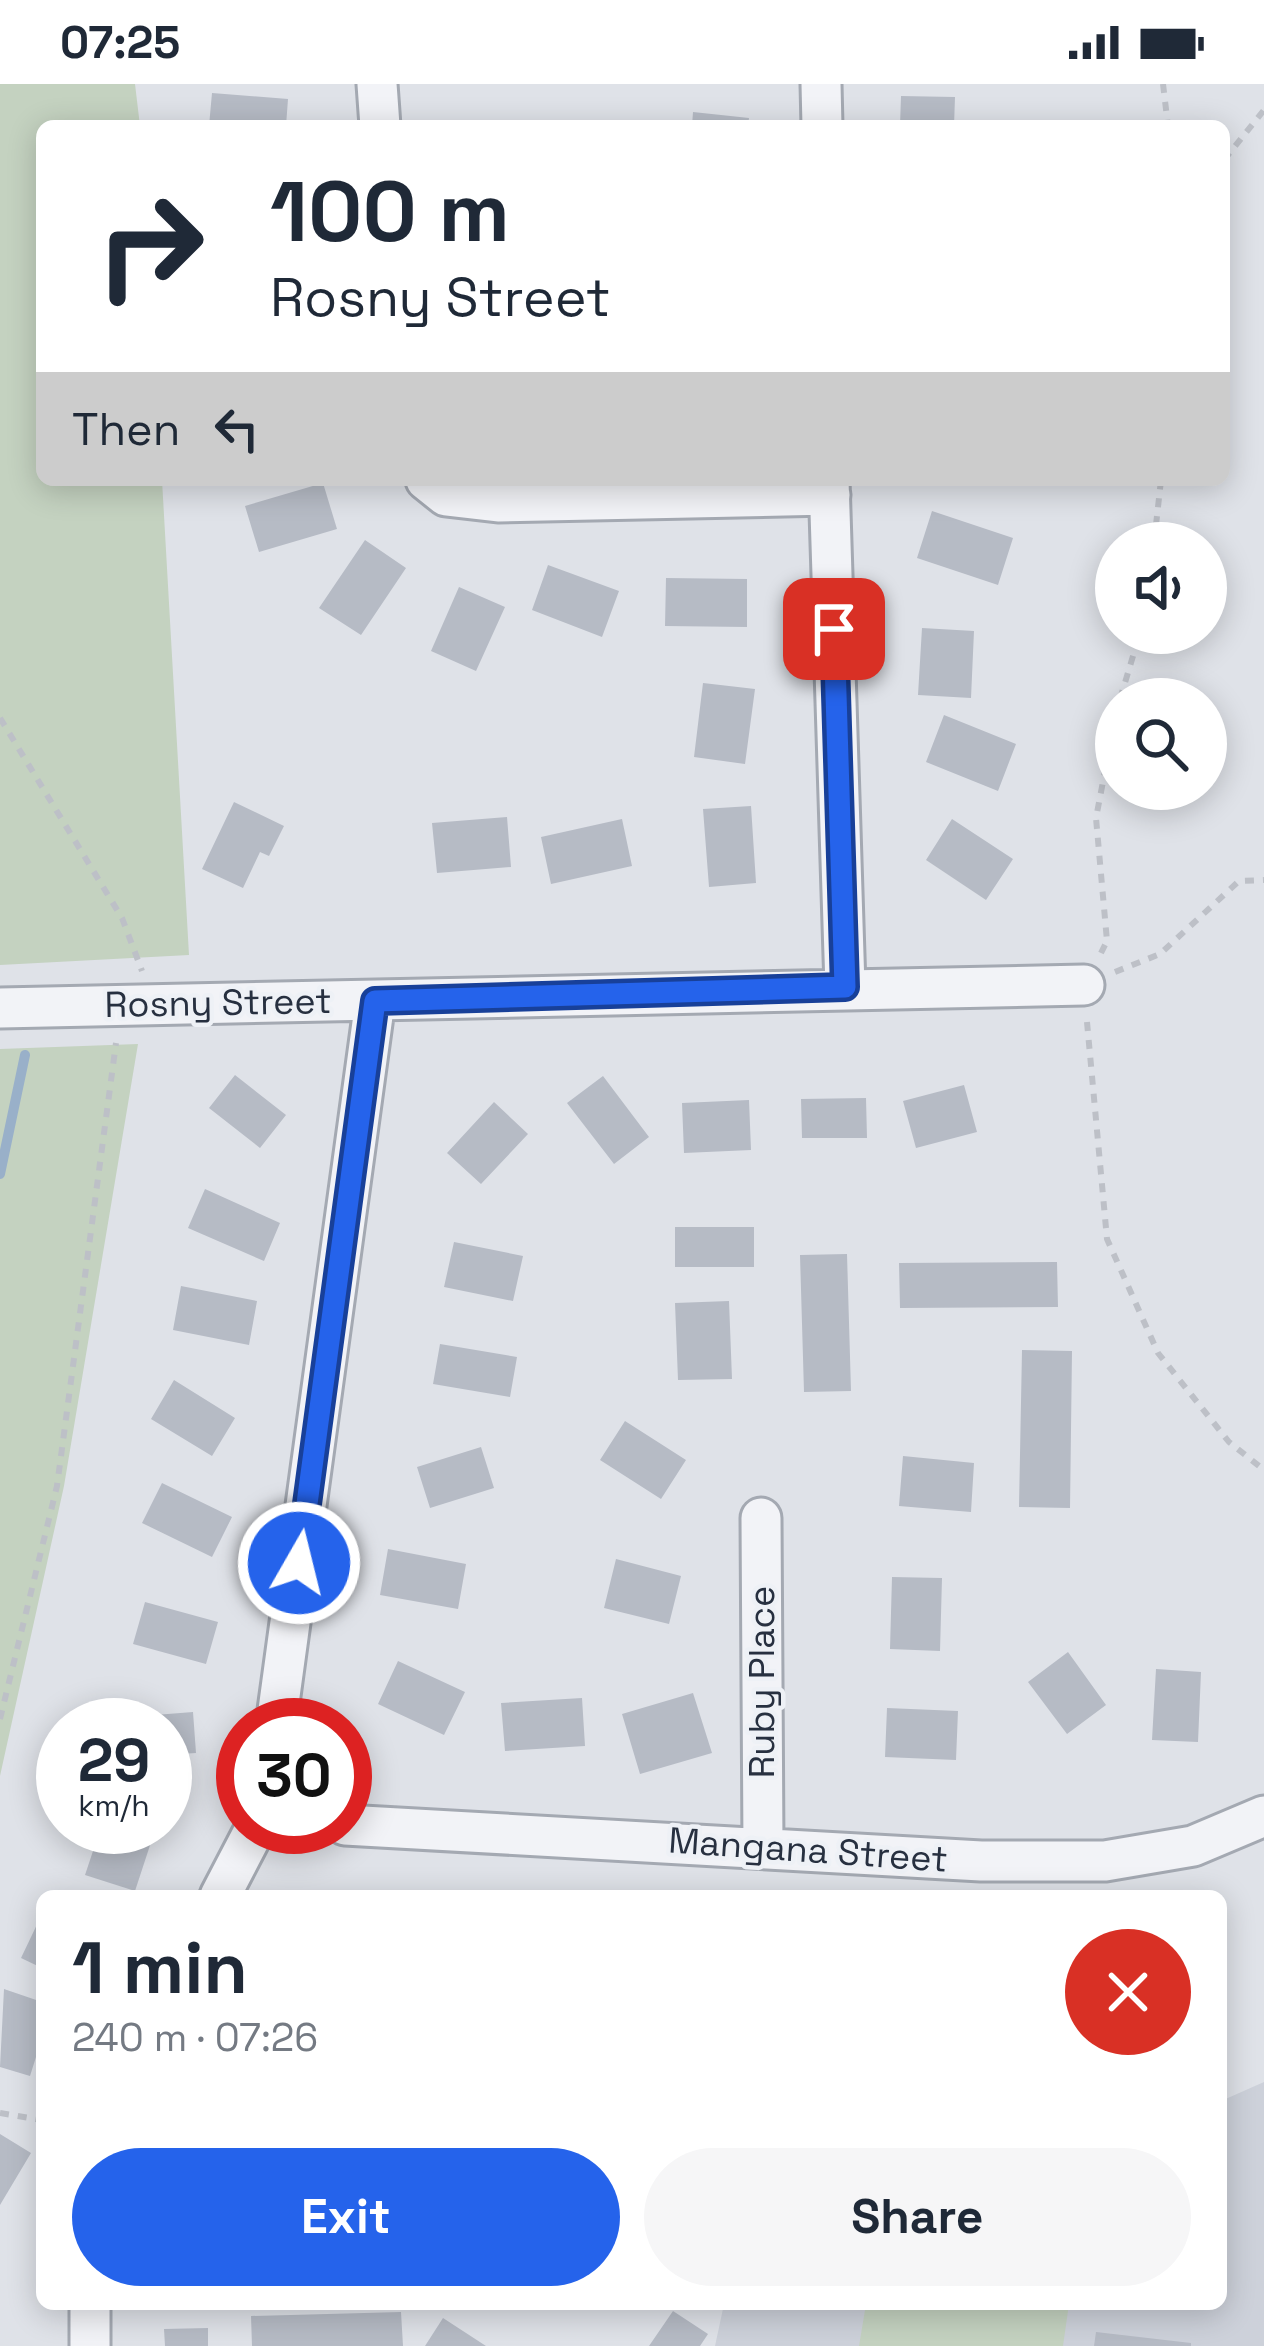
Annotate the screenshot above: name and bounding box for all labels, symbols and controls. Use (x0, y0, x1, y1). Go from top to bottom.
text: 07:25 (60, 14, 180, 71)
text: 100 m (270, 158, 510, 266)
icon: right (72, 168, 228, 324)
text: Rosny Street (270, 263, 611, 332)
icon: left (204, 396, 270, 462)
text: Then (72, 401, 180, 458)
map controls (1095, 522, 1227, 810)
button: sound (1095, 522, 1227, 654)
pin (783, 578, 885, 680)
icon: arrive (801, 596, 867, 662)
button: search (1095, 678, 1227, 810)
street label: Rosny Street (104, 978, 332, 1028)
position arrow (236, 1500, 362, 1626)
street label: Ruby Place (739, 1586, 785, 1778)
speed limit sign: 30 (216, 1698, 372, 1854)
text: 29 (78, 1722, 150, 1799)
text: km/h (78, 1786, 150, 1825)
street label: Mangana Street (667, 1817, 949, 1883)
text: 1 min (72, 1922, 248, 2014)
button: close (1065, 1929, 1191, 2055)
text: 240 m · 07:26 (72, 2013, 318, 2062)
button: Exit (72, 2148, 620, 2286)
button: Share (644, 2148, 1191, 2286)

